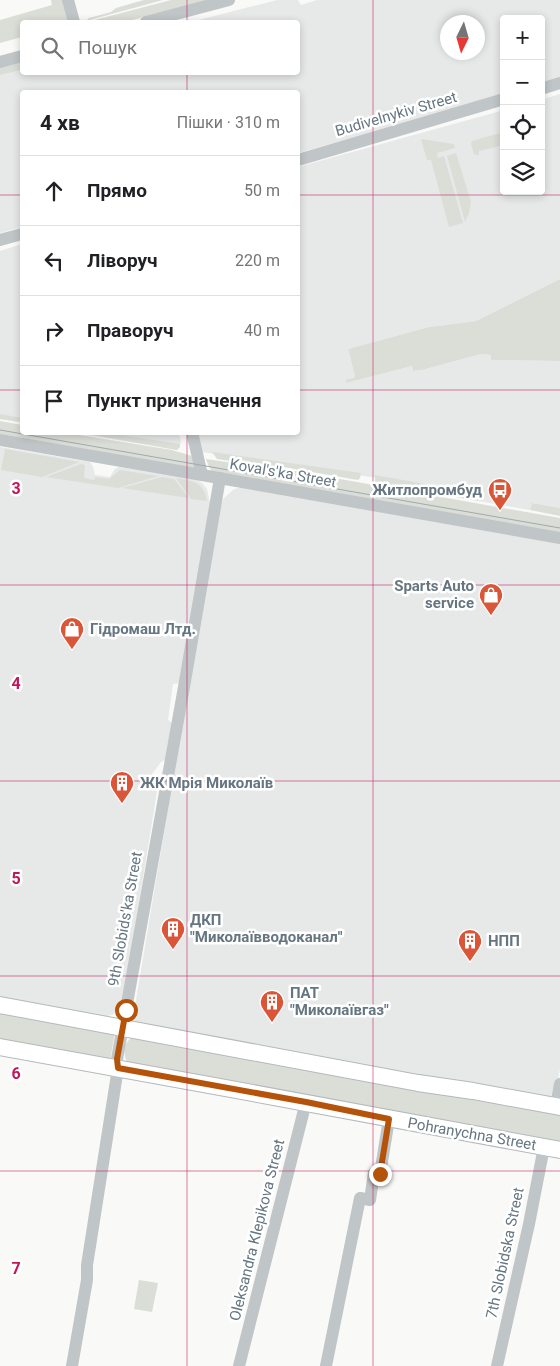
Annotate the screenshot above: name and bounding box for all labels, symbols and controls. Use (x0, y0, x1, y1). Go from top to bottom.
north arrow (440, 15, 485, 60)
map controls (500, 15, 545, 195)
button: + (500, 15, 545, 60)
search box (20, 20, 300, 75)
icon: search (38, 34, 66, 62)
text: Пошук (78, 36, 137, 59)
button: − (500, 60, 545, 105)
street label: Budivelnykiv Street (333, 88, 459, 140)
button: locate (500, 105, 545, 150)
text: 4 хв (40, 111, 80, 135)
text: Пішки · 310 m (177, 113, 280, 132)
button: layers (500, 150, 545, 195)
icon: ahead (40, 177, 68, 205)
text: Прямо (87, 179, 147, 202)
text: 50 m (244, 181, 280, 200)
icon: left (40, 247, 68, 275)
text: Ліворуч (87, 249, 158, 272)
text: 220 m (235, 251, 280, 270)
icon: right (40, 317, 68, 345)
text: Праворуч (87, 319, 173, 342)
text: 40 m (244, 321, 280, 340)
icon: arrive (40, 387, 68, 415)
text: Пункт призначення (87, 389, 262, 412)
street label: Koval's'ka Street (228, 455, 338, 491)
bus stop icon: Житлопромбуд (487, 477, 513, 511)
text: 3 (11, 479, 21, 498)
place label: Житлопромбуд (372, 481, 483, 499)
place label: Sparts Auto service (394, 577, 474, 612)
shop icon: Sparts Auto service (478, 582, 504, 616)
shop icon: Гідромаш Лтд. (59, 616, 85, 650)
place label: Гідромаш Лтд. (90, 620, 196, 638)
text: 4 (11, 674, 21, 693)
building icon: ЖК Мрія Миколаїв (109, 770, 135, 804)
place label: ЖК Мрія Миколаїв (140, 774, 273, 792)
street label: 9th Slobids'ka Street (104, 850, 146, 988)
text: 5 (11, 869, 21, 888)
place label: ДКП "Миколаївводоканал" (190, 911, 343, 946)
building icon: ДКП "Миколаївводоканал" (160, 916, 186, 950)
building icon: НПП (457, 928, 483, 962)
place label: НПП (488, 932, 520, 950)
place label: ПАТ "Миколаївгаз" (290, 984, 389, 1019)
building icon: ПАТ "Миколаївгаз" (259, 989, 285, 1023)
route start (115, 999, 138, 1022)
text: 6 (11, 1064, 21, 1083)
street label: Pohranychna Street (406, 1114, 538, 1154)
street label: Oleksandra Klepikova Street (226, 1137, 288, 1323)
route end (369, 1163, 392, 1186)
street label: 7th Slobidska Street (482, 1186, 528, 1320)
text: 7 (11, 1259, 21, 1278)

